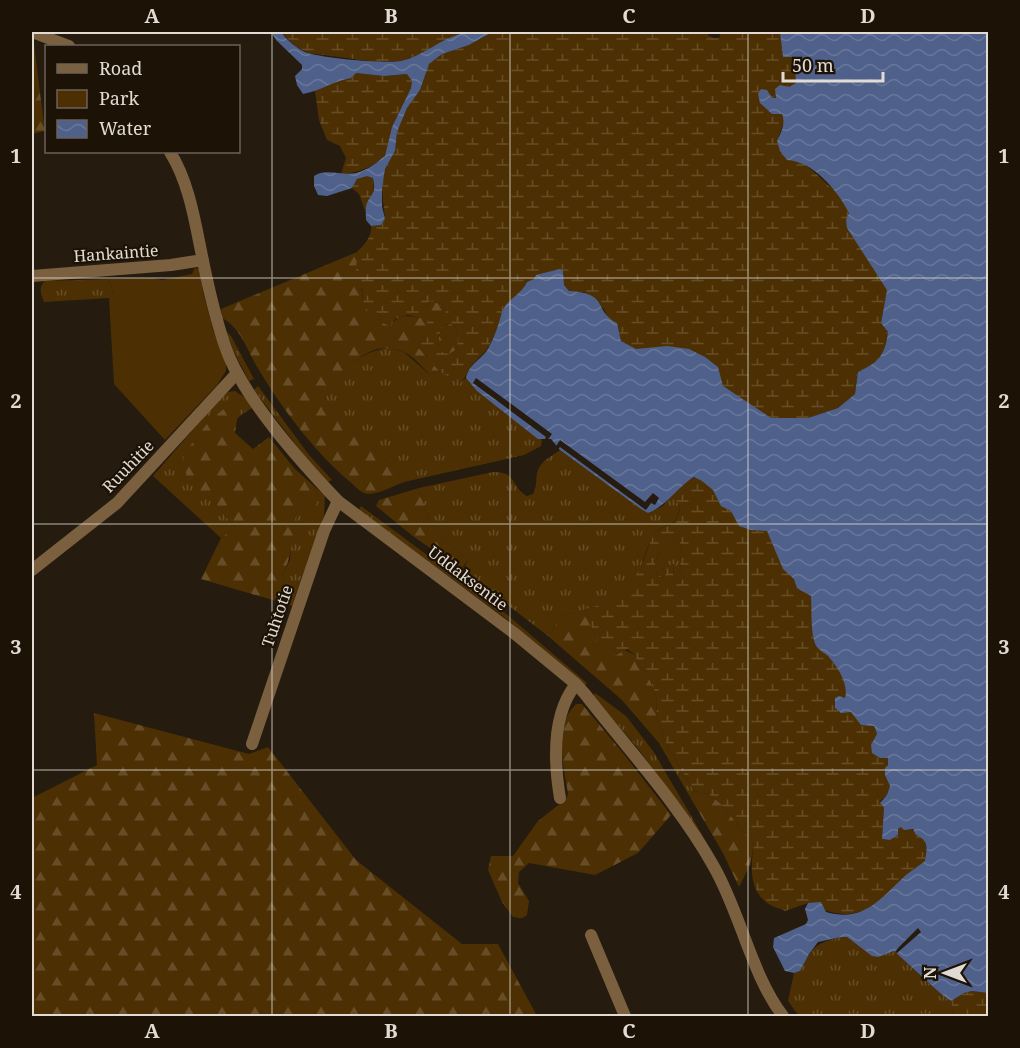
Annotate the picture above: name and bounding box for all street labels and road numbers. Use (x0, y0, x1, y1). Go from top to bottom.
street label: Hankaintie (73, 239, 159, 267)
street label: Ruuhitie (97, 435, 159, 497)
street label: Uddaksentie (423, 541, 513, 615)
street label: Tuhtotie (256, 582, 298, 650)

